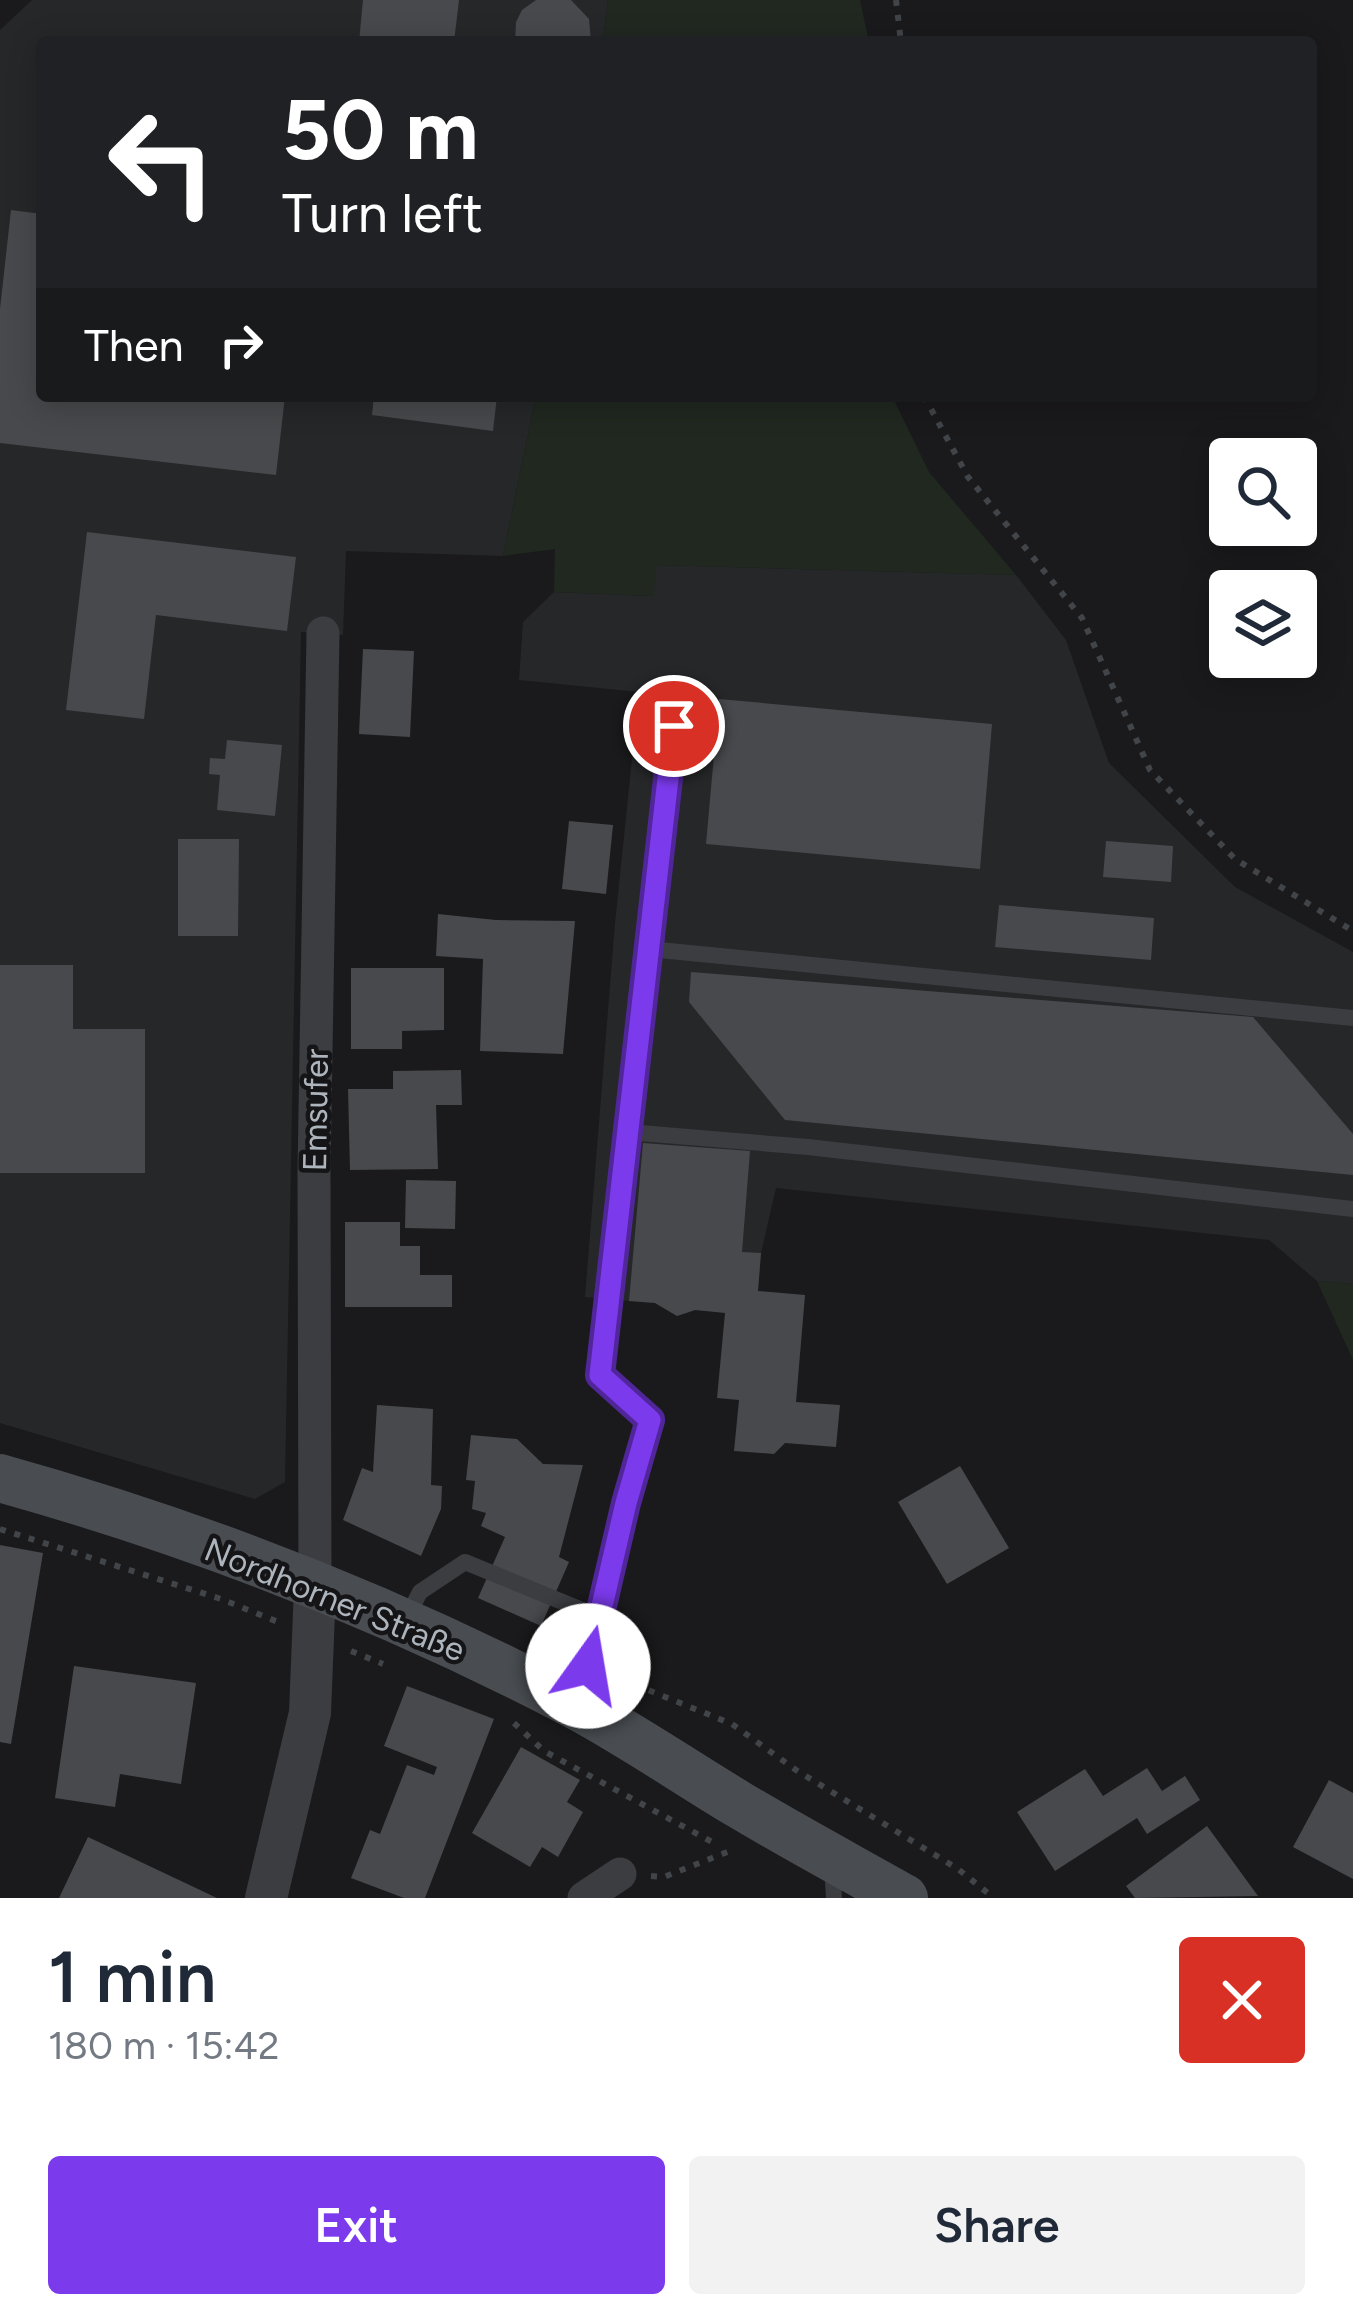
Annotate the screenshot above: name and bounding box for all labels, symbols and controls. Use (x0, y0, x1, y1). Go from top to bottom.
text: 50 m (282, 79, 478, 180)
icon: left (84, 84, 240, 240)
text: Turn left (282, 181, 483, 246)
icon: right (208, 312, 274, 378)
text: Then (84, 318, 184, 372)
map controls (1209, 438, 1317, 678)
button: search (1209, 438, 1317, 546)
button: layers (1209, 570, 1317, 678)
pin (623, 675, 725, 777)
icon: arrive (641, 693, 707, 759)
street label: Emsufer (295, 1048, 336, 1172)
street label: Nordhorner Straße (199, 1530, 471, 1669)
position arrow (525, 1603, 651, 1729)
text: 1 min (48, 1934, 216, 2020)
button: close (1179, 1937, 1305, 2063)
text: 180 m · 15:42 (48, 2022, 279, 2069)
button: Exit (48, 2156, 665, 2294)
button: Share (689, 2156, 1305, 2294)

